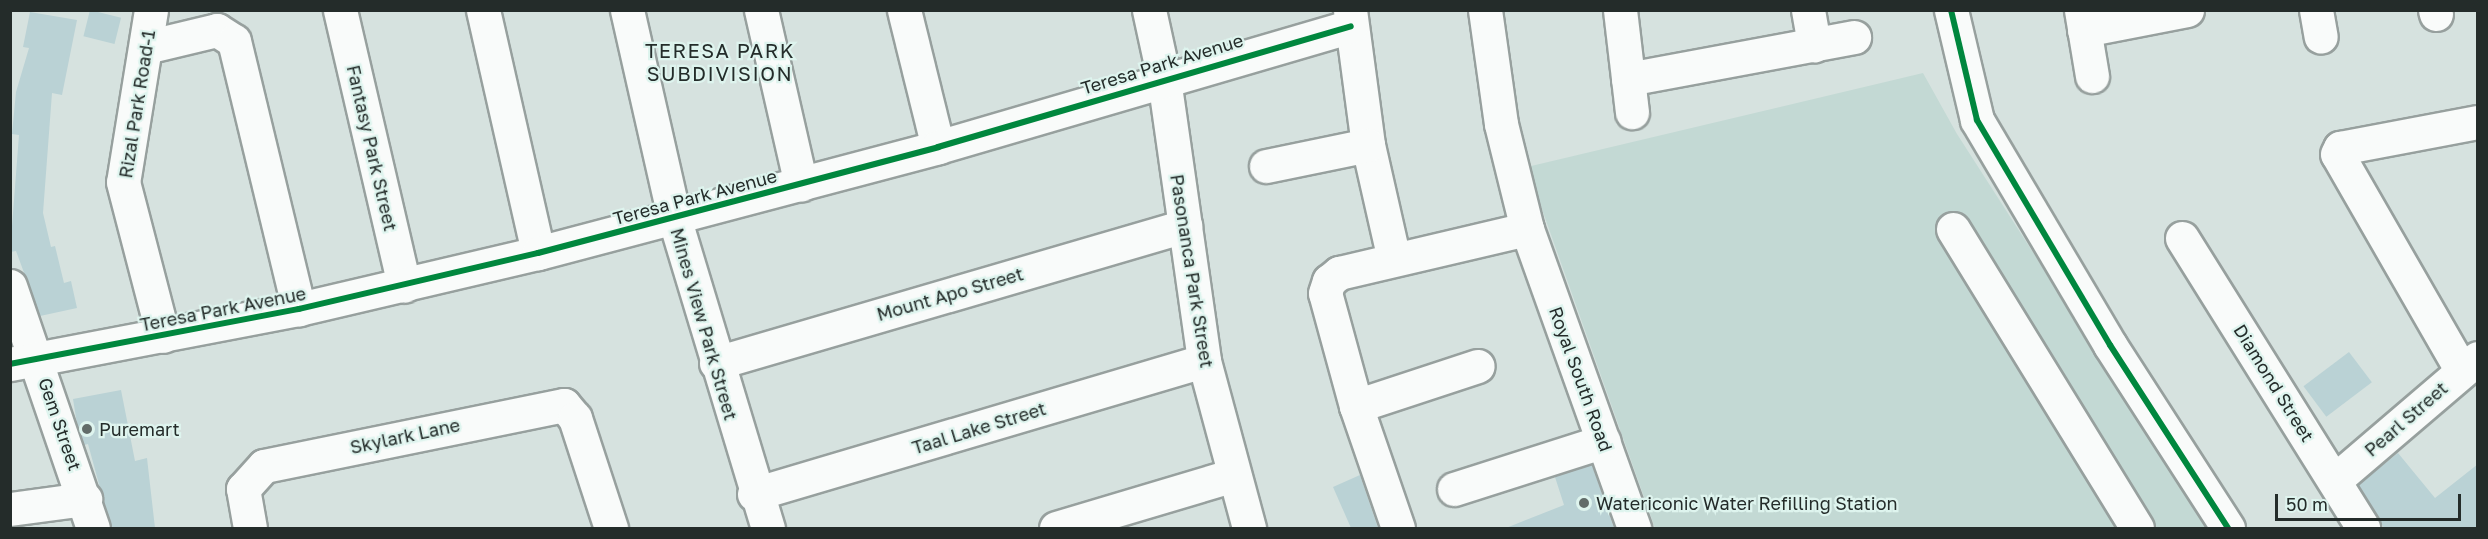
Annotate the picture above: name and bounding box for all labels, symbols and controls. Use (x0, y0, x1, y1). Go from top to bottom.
street label: Rizal Park Road-1 (115, 28, 159, 180)
street label: Teresa Park Avenue (1078, 29, 1246, 99)
district label: TERESA PARK SUBDIVISION (645, 38, 795, 85)
street label: Fantasy Park Street (342, 63, 402, 233)
street label: Teresa Park Avenue (611, 165, 779, 229)
street label: Pasonanca Park Street (1166, 173, 1218, 369)
street label: Mines View Park Street (666, 225, 742, 423)
street label: Mount Apo Street (874, 263, 1026, 325)
street label: Teresa Park Avenue (138, 282, 308, 336)
street label: Royal South Road (1545, 304, 1617, 454)
street label: Diamond Street (2229, 320, 2319, 446)
street label: Gem Street (34, 375, 86, 473)
street label: Pearl Street (2360, 377, 2452, 461)
street label: Taal Lake Street (909, 397, 1049, 459)
street label: Skylark Lane (348, 414, 462, 458)
place label: Puremart (99, 418, 180, 440)
marker: Puremart (80, 422, 94, 436)
scale bar (2278, 482, 2464, 520)
place label: Watericonic Water Refilling Station (1596, 492, 1897, 514)
text: 50 m (2286, 493, 2328, 515)
marker: Watericonic Water Refilling Station (1577, 496, 1591, 510)

